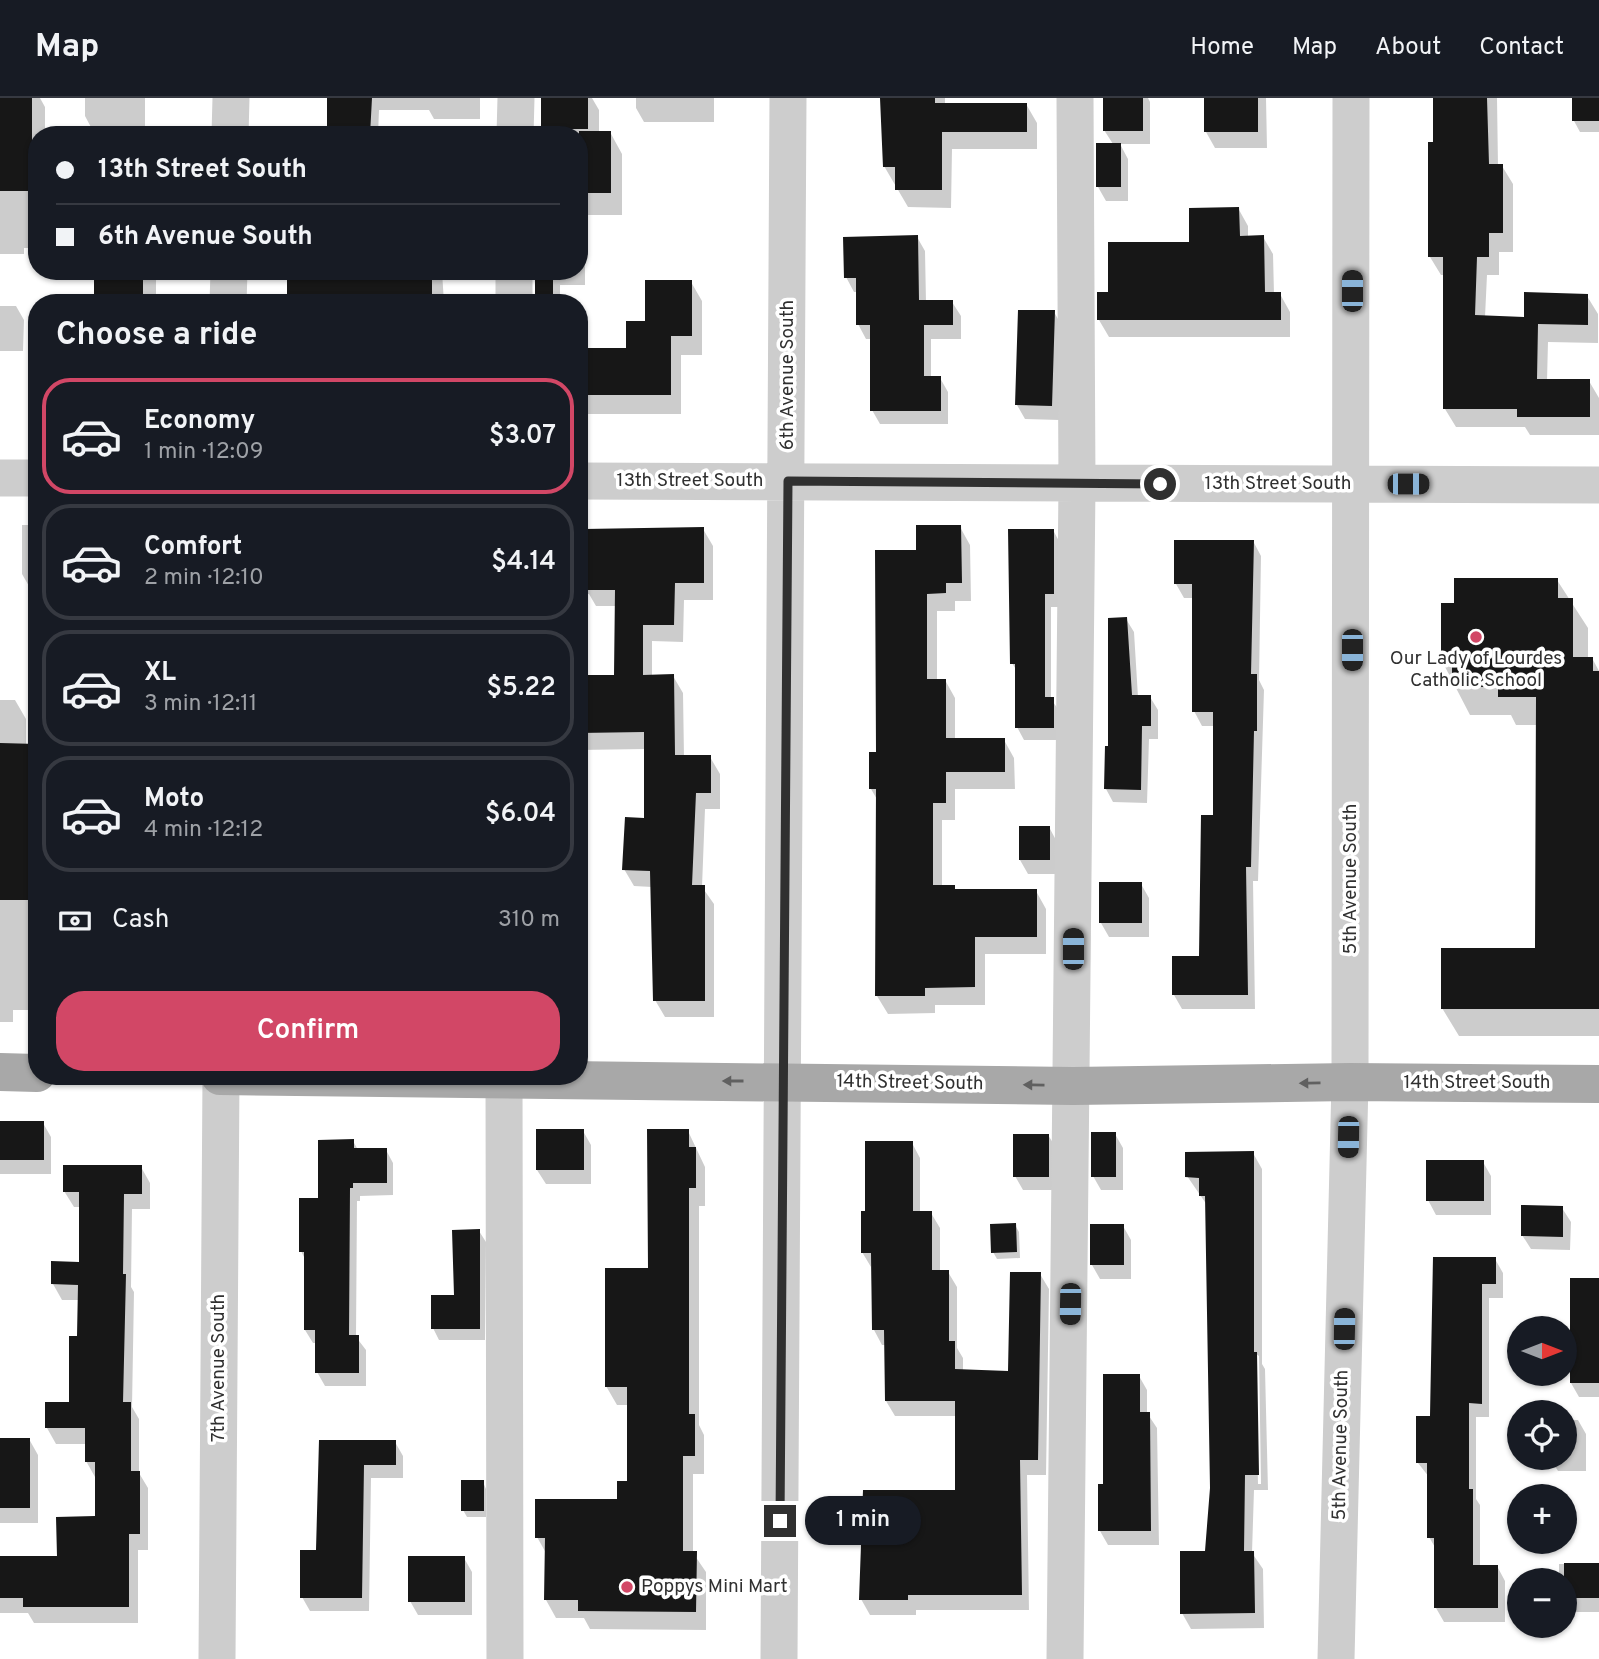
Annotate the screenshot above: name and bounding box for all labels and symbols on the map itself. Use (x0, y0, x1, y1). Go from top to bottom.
car (1342, 270, 1363, 312)
street label: 6th Avenue South (776, 300, 800, 450)
route start (1144, 468, 1176, 500)
street label: 13th Street South (617, 469, 763, 493)
street label: 13th Street South (1205, 472, 1351, 496)
car (1388, 474, 1430, 495)
car (1342, 629, 1363, 671)
marker: Our Lady of Lourdes Catholic School (1468, 629, 1484, 645)
place label: Our Lady of Lourdes Catholic School (1390, 647, 1562, 693)
street label: 5th Avenue South (1339, 804, 1363, 954)
car (1063, 928, 1084, 970)
street label: 14th Street South (836, 1070, 984, 1096)
street label: 14th Street South (1403, 1071, 1551, 1095)
one-way arrow (722, 1075, 744, 1086)
one-way arrow (1299, 1077, 1321, 1089)
one-way arrow (1023, 1079, 1045, 1091)
car (1338, 1116, 1359, 1158)
car (1060, 1283, 1081, 1325)
street label: 7th Avenue South (207, 1294, 231, 1442)
car (1334, 1308, 1355, 1350)
north arrow (1507, 1316, 1577, 1386)
street label: 5th Avenue South (1328, 1369, 1354, 1521)
callout: 1 min (804, 1496, 920, 1546)
route end (764, 1505, 796, 1537)
place label: Poppys Mini Mart (641, 1575, 788, 1599)
marker: Poppys Mini Mart (619, 1579, 635, 1595)

